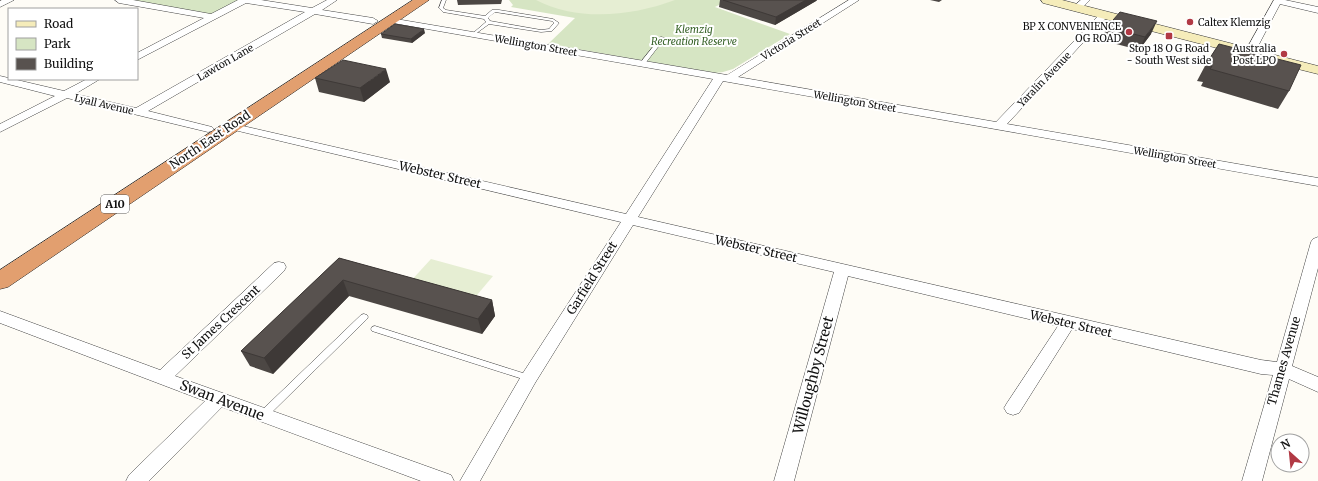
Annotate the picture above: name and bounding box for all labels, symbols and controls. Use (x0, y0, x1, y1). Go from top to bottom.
legend (8, 8, 138, 80)
text: Road (44, 16, 73, 31)
street label: Victoria Street (758, 16, 824, 64)
place label: Caltex Klemzig (1198, 16, 1270, 29)
marker: Caltex Klemzig (1185, 17, 1195, 27)
place label: BP X CONVENIENCE OG ROAD (1023, 20, 1122, 45)
park label: Klemzig Recreation Reserve (651, 23, 737, 48)
marker: BP X CONVENIENCE OG ROAD (1124, 27, 1134, 37)
marker: Stop 18 O G Road - South West side (1164, 31, 1174, 41)
street label: Wellington Street (492, 32, 578, 59)
text: Park (44, 36, 71, 51)
street label: Lawton Lane (195, 41, 256, 84)
place label: Stop 18 O G Road - South West side (1127, 42, 1211, 67)
place label: Australia Post LPO (1232, 42, 1277, 67)
street label: Yaralin Avenue (1014, 49, 1074, 110)
marker: Australia Post LPO (1279, 49, 1289, 59)
text: Building (44, 56, 94, 71)
street label: Wellington Street (811, 88, 897, 115)
street label: Lyall Avenue (73, 91, 135, 118)
street label: North East Road (167, 107, 253, 172)
street label: Wellington Street (1131, 144, 1217, 171)
street label: Webster Street (397, 158, 483, 191)
road number: A10 (101, 195, 129, 213)
street label: Webster Street (713, 232, 799, 265)
street label: Garfield Street (563, 238, 620, 317)
street label: St James Crescent (178, 281, 263, 362)
street label: Webster Street (1028, 307, 1114, 340)
street label: Willoughby Street (788, 314, 837, 437)
street label: Thames Avenue (1264, 315, 1303, 407)
street label: Swan Avenue (177, 376, 267, 424)
north arrow (1270, 433, 1310, 473)
text: N (1278, 436, 1293, 452)

